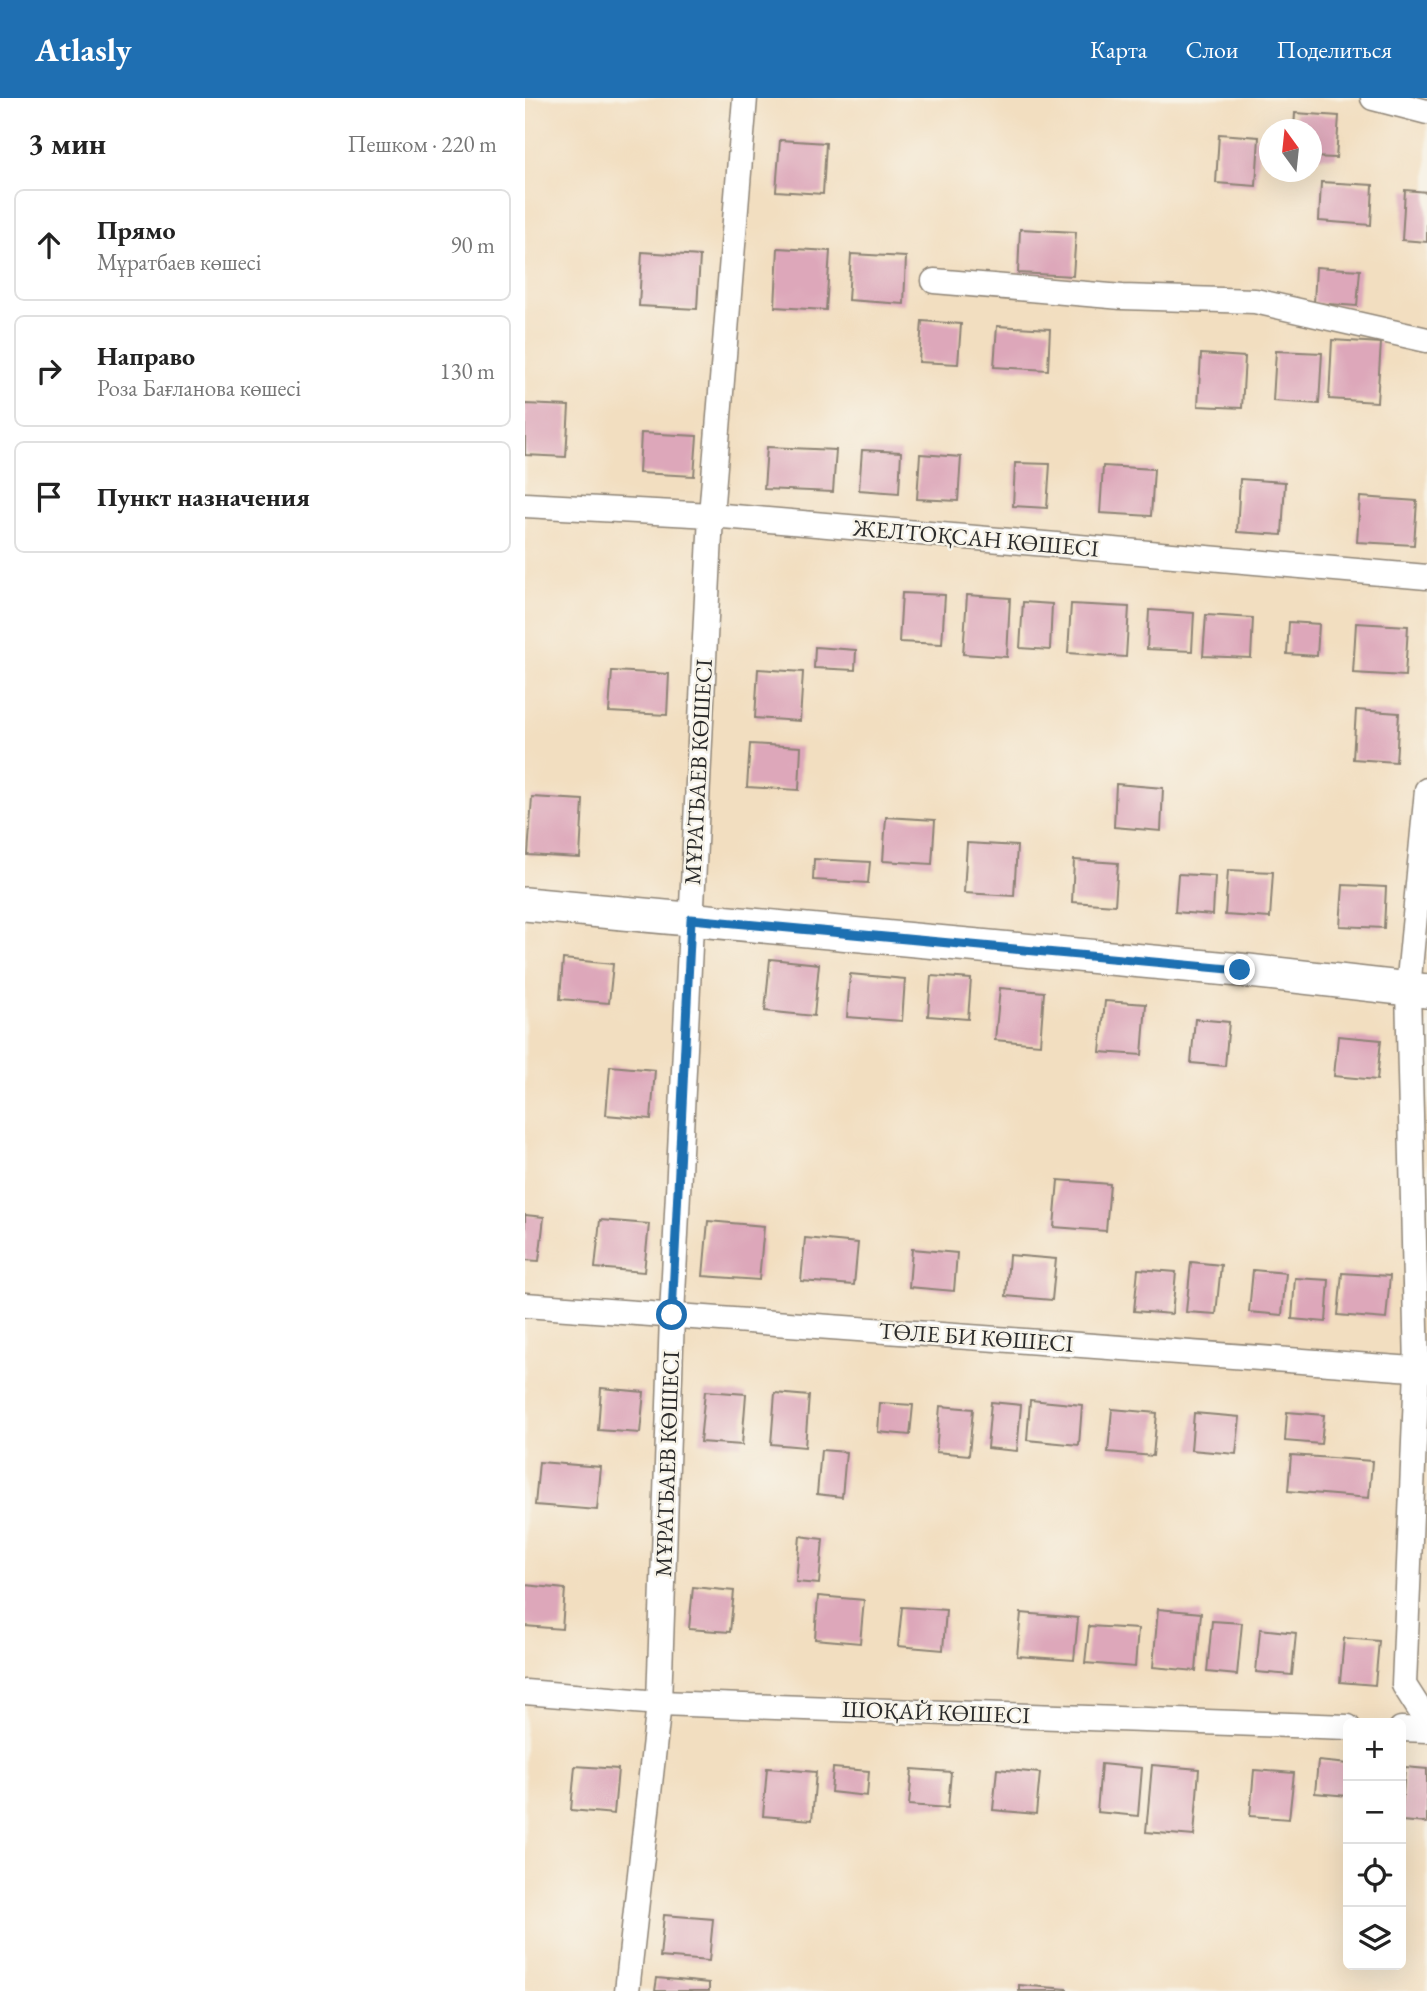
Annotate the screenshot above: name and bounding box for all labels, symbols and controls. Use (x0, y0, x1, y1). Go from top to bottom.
text: Atlasly (35, 28, 132, 71)
text: Карта (1090, 34, 1147, 65)
text: Слои (1185, 34, 1239, 65)
text: Поделиться (1277, 34, 1392, 65)
north arrow (1259, 119, 1322, 182)
text: 3 мин (28, 124, 106, 163)
text: Пешком · 220 m (348, 129, 497, 159)
text: Прямо (97, 213, 176, 247)
icon: ahead (30, 226, 68, 264)
text: 90 m (450, 230, 495, 260)
text: Мұратбаев көшесі (97, 247, 261, 277)
text: Направо (97, 339, 195, 373)
icon: right (30, 352, 68, 390)
text: 130 m (439, 356, 495, 386)
text: Роза Бағланова көшесі (97, 373, 301, 403)
icon: arrive (30, 478, 68, 516)
text: Пункт назначения (97, 480, 310, 514)
street label: ЖЕЛТОҚСАН КӨШЕСІ (851, 512, 1100, 564)
street label: МҰРАТБАЕВ КӨШЕСІ (677, 658, 719, 886)
route end (1224, 954, 1255, 985)
route start (656, 1299, 687, 1330)
street label: ТӨЛЕ БИ КӨШЕСІ (878, 1315, 1075, 1359)
street label: МҰРАТБАЕВ КӨШЕСІ (648, 1350, 686, 1578)
street label: ШОҚАЙ КӨШЕСІ (841, 1694, 1031, 1730)
map controls (1343, 1718, 1406, 1970)
button: + (1343, 1718, 1406, 1781)
button: − (1343, 1781, 1406, 1844)
button: locate (1343, 1844, 1406, 1907)
button: layers (1343, 1907, 1406, 1970)

